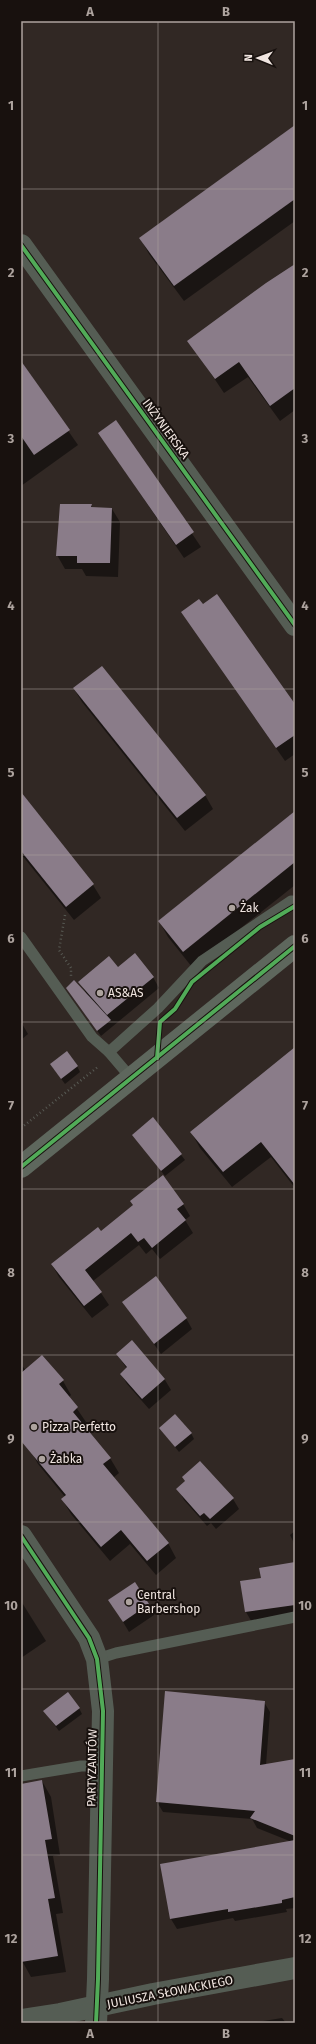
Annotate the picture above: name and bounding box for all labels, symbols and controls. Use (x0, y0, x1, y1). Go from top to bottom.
text: A (85, 4, 94, 19)
text: B (222, 4, 230, 19)
north arrow (238, 38, 278, 78)
text: N (242, 54, 255, 62)
text: 1 (8, 98, 14, 113)
text: 1 (302, 98, 308, 113)
text: 2 (8, 265, 15, 280)
text: 2 (302, 265, 309, 280)
street label: INŻYNIERSKA (140, 396, 193, 462)
text: 3 (7, 431, 15, 446)
text: 3 (301, 431, 309, 446)
text: 4 (7, 598, 15, 613)
text: 4 (301, 598, 309, 613)
text: 5 (8, 765, 15, 780)
text: 5 (302, 765, 309, 780)
place label: Żak (240, 900, 260, 915)
marker: Żak (227, 903, 237, 913)
text: 6 (7, 931, 15, 946)
text: 6 (301, 931, 309, 946)
place label: AS&AS (108, 986, 144, 1000)
marker: AS&AS (95, 988, 105, 998)
text: 7 (8, 1098, 14, 1113)
text: 7 (302, 1098, 308, 1113)
text: 8 (7, 1265, 15, 1280)
text: 8 (301, 1265, 309, 1280)
place label: Pizza Perfetto (42, 1420, 116, 1434)
marker: Pizza Perfetto (29, 1422, 39, 1432)
text: 9 (7, 1431, 15, 1446)
text: 9 (301, 1431, 309, 1446)
place label: Żabka (50, 1451, 82, 1466)
marker: Żabka (37, 1454, 47, 1464)
place label: Central Barbershop (137, 1588, 200, 1616)
marker: Central Barbershop (124, 1597, 134, 1607)
text: 10 (4, 1598, 18, 1613)
text: 10 (298, 1598, 312, 1613)
street label: PARTYZANTÓW (83, 1729, 100, 1807)
text: 11 (5, 1765, 17, 1780)
text: 11 (299, 1765, 311, 1780)
text: 12 (5, 1931, 18, 1946)
text: 12 (299, 1931, 312, 1946)
street label: JULIUSZA SŁOWACKIEGO (106, 1973, 234, 2011)
text: A (85, 2026, 94, 2041)
text: B (222, 2026, 230, 2041)

